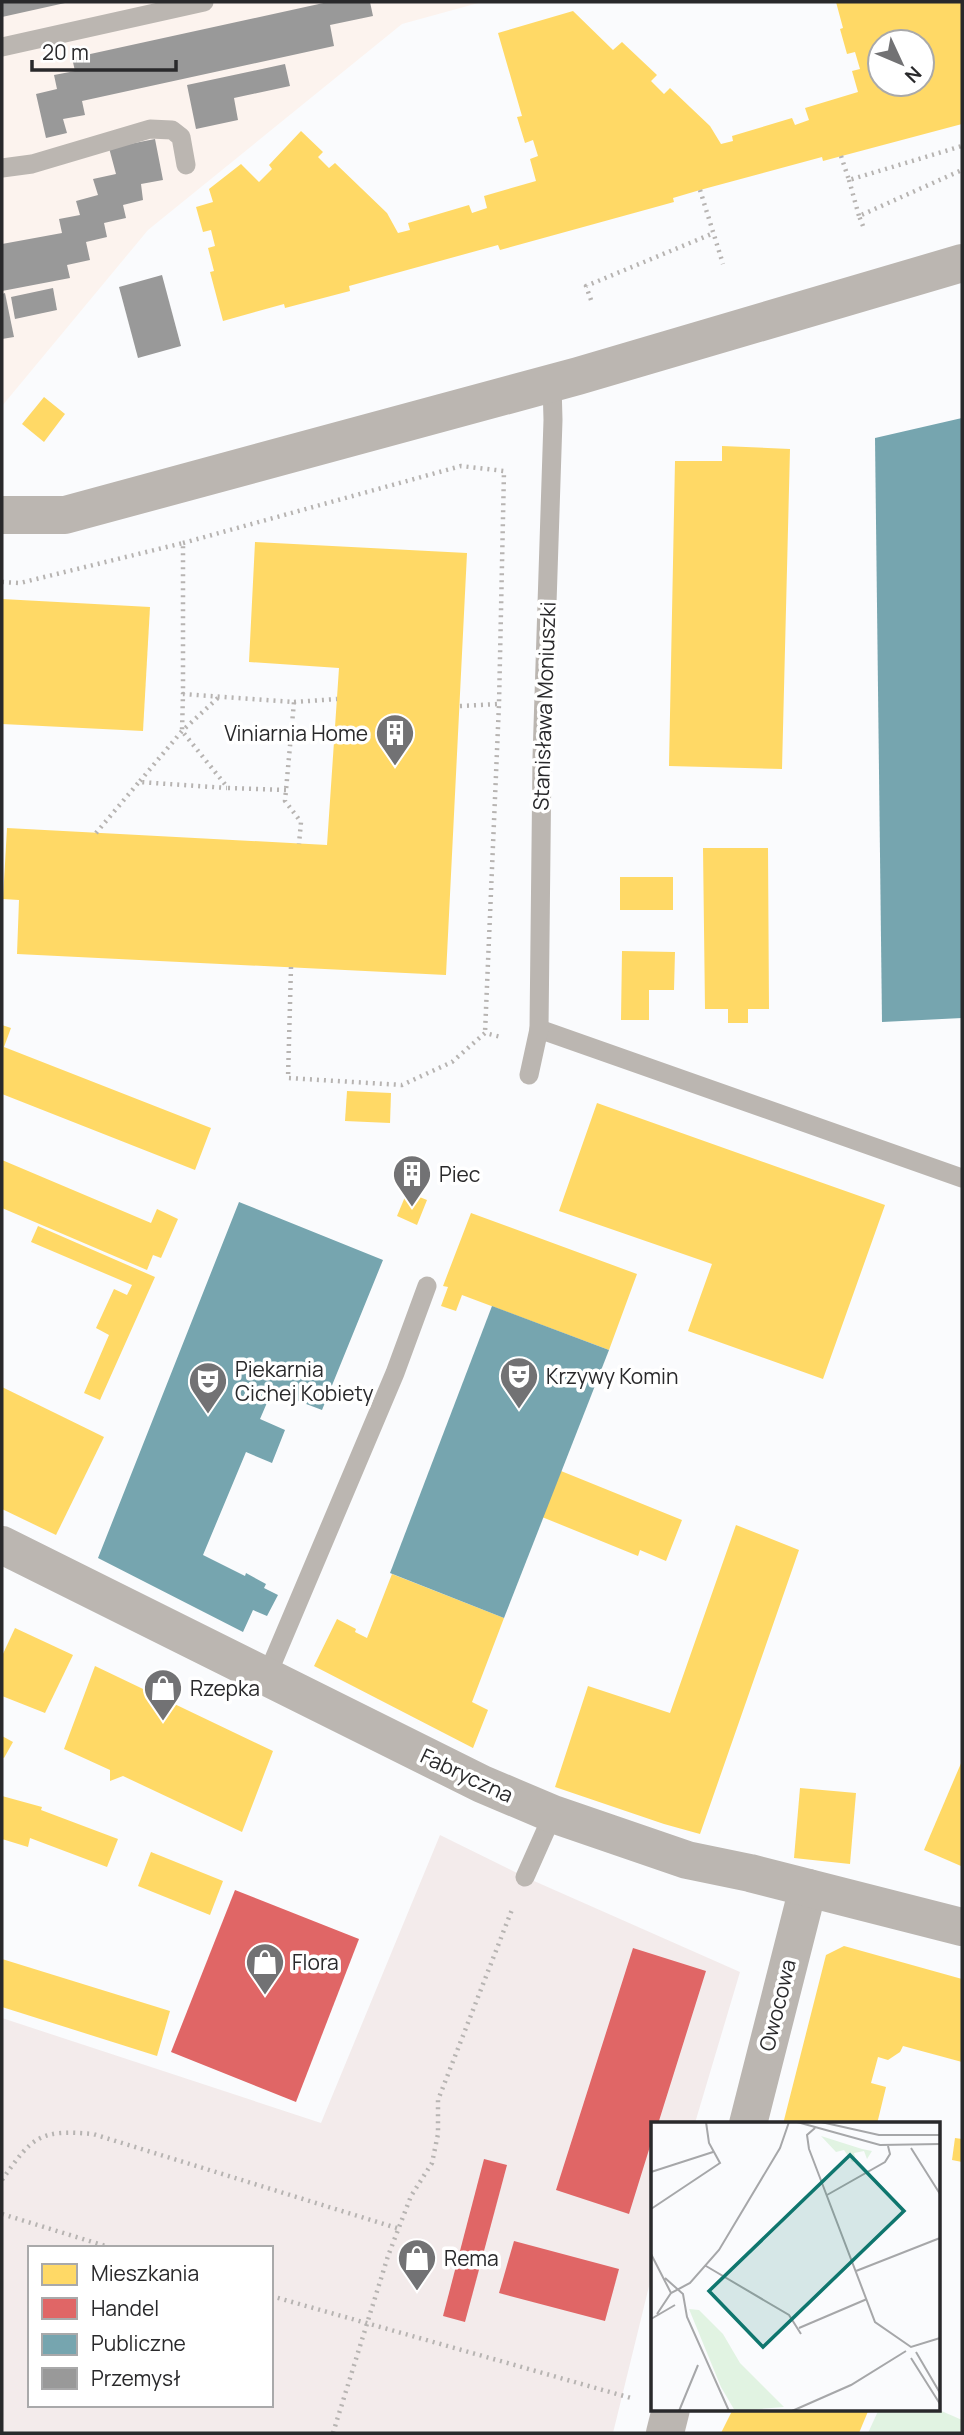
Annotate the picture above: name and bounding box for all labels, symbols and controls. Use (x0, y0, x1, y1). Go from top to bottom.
scale bar (32, 28, 175, 72)
north arrow (866, 28, 936, 98)
text: 20 m (42, 38, 89, 66)
text: N (899, 61, 927, 89)
street label: Stanisława Moniuszki (526, 601, 562, 811)
building icon: Viniarnia Home (374, 712, 416, 767)
place label: Viniarnia Home (224, 719, 368, 747)
building icon: Piec (391, 1153, 433, 1208)
place label: Piec (439, 1160, 481, 1188)
place label: Piekarnia Cichej Kobiety (235, 1355, 374, 1407)
theatre icon: Krzywy Komin (498, 1355, 540, 1410)
theatre icon: Piekarnia Cichej Kobiety (187, 1360, 229, 1415)
place label: Krzywy Komin (546, 1362, 678, 1390)
shop icon: Rzepka (142, 1667, 184, 1722)
place label: Rzepka (190, 1674, 260, 1702)
street label: Fabryczna (416, 1741, 518, 1809)
shop icon: Flora (244, 1941, 286, 1996)
place label: Flora (292, 1948, 339, 1976)
street label: Owocowa (752, 1956, 802, 2054)
inset map (651, 2122, 940, 2410)
shop icon: Rema (396, 2237, 438, 2292)
place label: Rema (444, 2244, 499, 2272)
legend (28, 2246, 273, 2407)
text: Mieszkania (91, 2259, 199, 2287)
text: Handel (91, 2294, 159, 2322)
text: Publiczne (91, 2329, 186, 2357)
text: Przemysł (91, 2364, 181, 2392)

